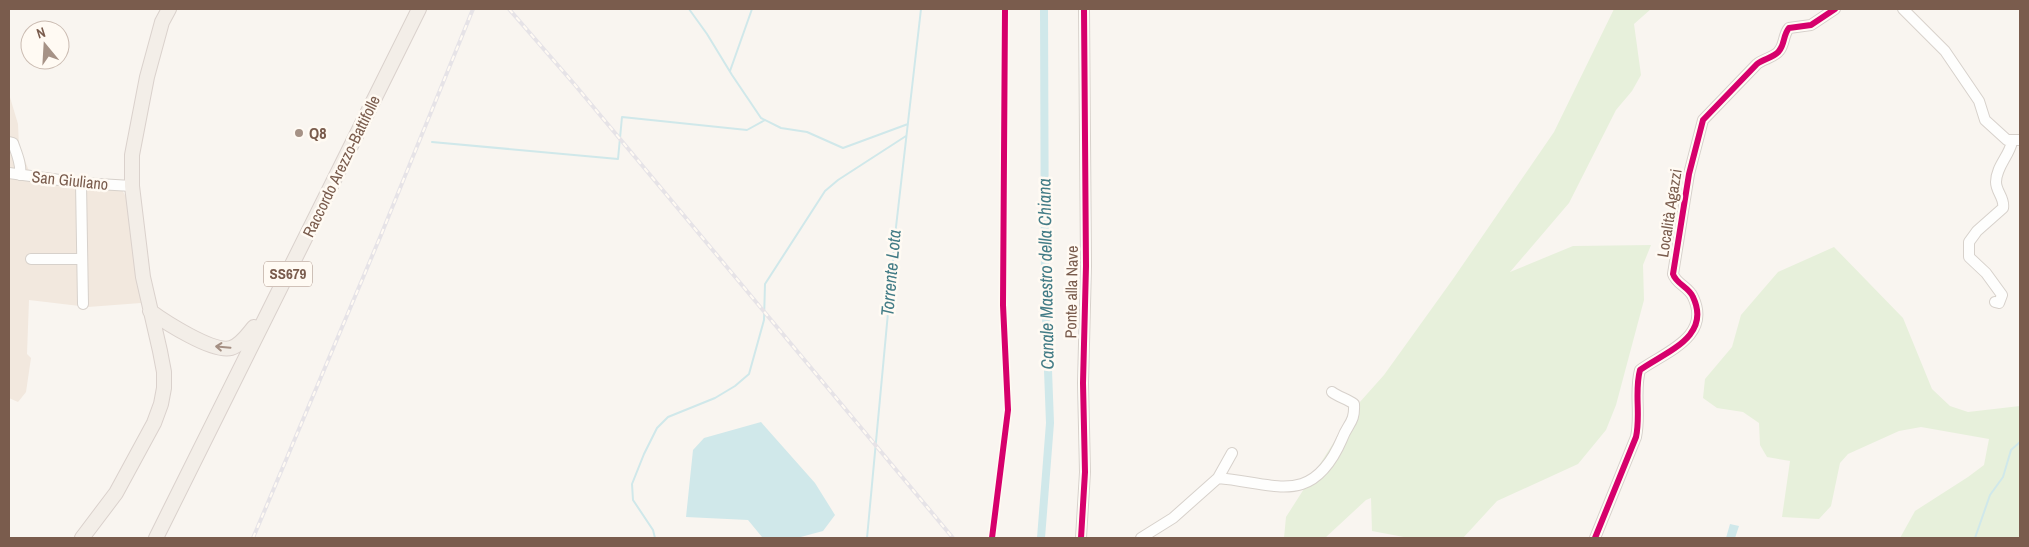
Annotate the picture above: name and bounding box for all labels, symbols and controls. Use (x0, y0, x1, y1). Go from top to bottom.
north arrow (20, 20, 70, 70)
text: N (34, 23, 48, 42)
street label: Raccordo Arezzo-Battifolle (297, 91, 385, 241)
place label: Q8 (309, 122, 327, 144)
marker: Q8 (293, 127, 305, 139)
street label: San Giuliano (31, 165, 109, 195)
street label: Località Agazzi (1651, 167, 1687, 259)
water label: Canale Maestro della Chiana (1031, 178, 1060, 370)
water label: Torrente Lota (874, 229, 907, 317)
street label: Ponte alla Nave (1059, 246, 1083, 338)
road number: SS679 (264, 262, 312, 286)
one-way arrow (216, 343, 232, 352)

